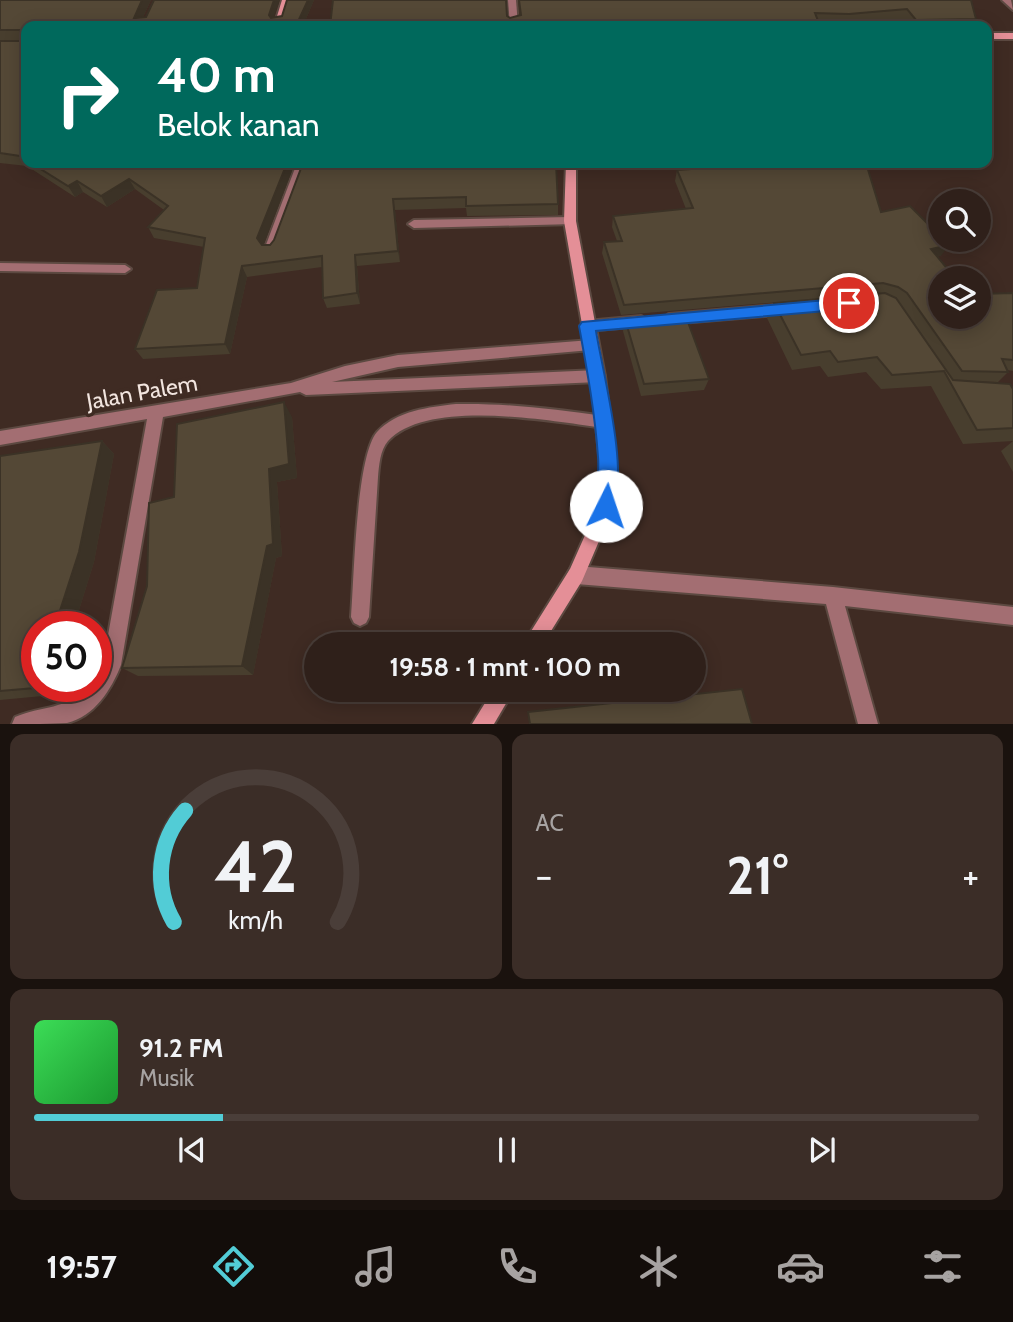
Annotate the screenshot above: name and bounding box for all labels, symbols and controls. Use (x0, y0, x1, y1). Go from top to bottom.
text: 40 m (157, 45, 276, 104)
icon: right (42, 49, 133, 140)
text: Belok kanan (157, 105, 320, 144)
map controls (928, 189, 991, 329)
button: search (928, 189, 991, 252)
button: layers (928, 266, 991, 329)
pin (819, 273, 879, 333)
icon: arrive (830, 284, 868, 322)
street label: Jalan Palem (83, 368, 200, 416)
position arrow (569, 469, 643, 543)
speed limit sign: 50 (21, 611, 112, 702)
text: 19:58 · 1 mnt · 100 m (389, 651, 621, 683)
text: AC (536, 809, 564, 837)
text: 42 (214, 823, 298, 911)
text: 21° (726, 844, 788, 907)
text: − (536, 852, 552, 899)
text: + (962, 852, 979, 899)
text: km/h (228, 905, 283, 935)
text: 91.2 FM (139, 1032, 223, 1064)
text: Musik (139, 1064, 194, 1092)
icon: previous (173, 1131, 211, 1169)
icon: pause (488, 1131, 526, 1169)
icon: next (803, 1131, 841, 1169)
icon: directions (209, 1242, 258, 1291)
icon: music (351, 1242, 400, 1291)
icon: phone (493, 1242, 542, 1291)
icon: climate (634, 1242, 683, 1291)
icon: car (776, 1242, 825, 1291)
icon: filters (918, 1242, 967, 1291)
text: 19:57 (46, 1247, 117, 1286)

